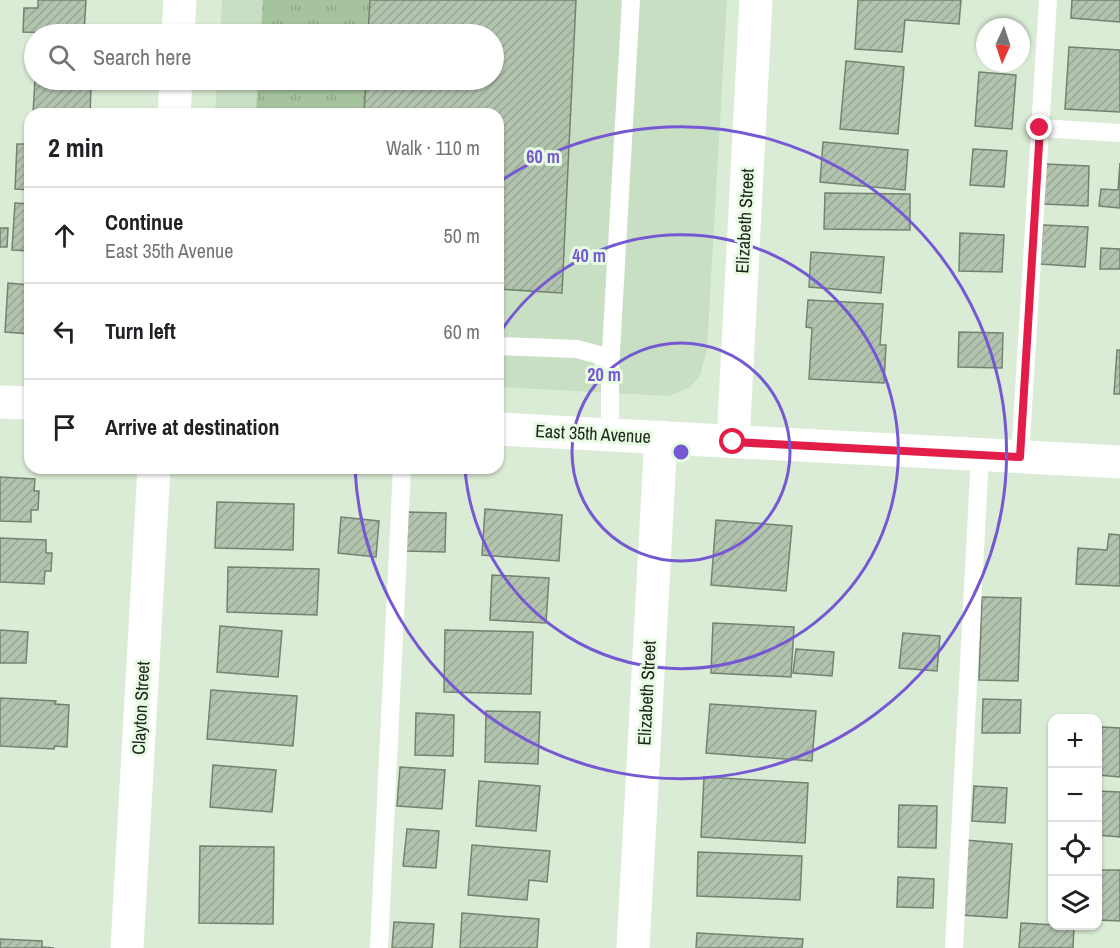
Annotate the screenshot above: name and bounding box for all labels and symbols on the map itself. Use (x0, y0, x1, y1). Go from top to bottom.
north arrow (976, 18, 1030, 72)
route end (1026, 114, 1052, 140)
text: 60 m (526, 144, 560, 169)
street label: Elizabeth Street (729, 168, 760, 274)
text: 40 m (572, 243, 606, 268)
text: 20 m (587, 362, 621, 387)
street label: East 35th Avenue (535, 418, 651, 449)
route start (719, 428, 745, 454)
centre of rings (671, 442, 691, 462)
street label: Elizabeth Street (631, 640, 662, 746)
street label: Clayton Street (126, 661, 155, 755)

